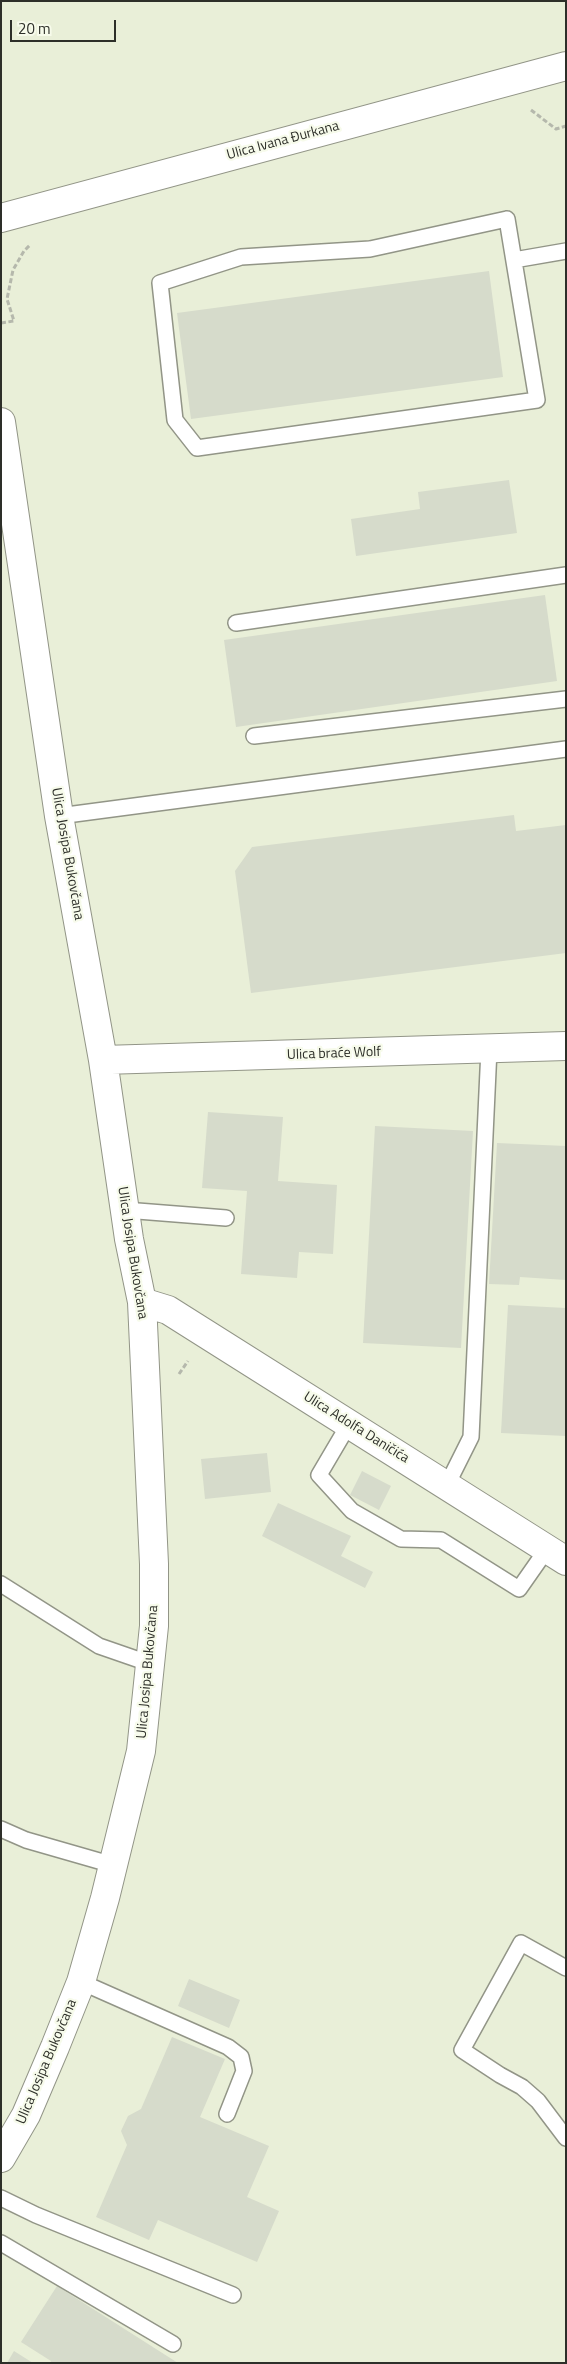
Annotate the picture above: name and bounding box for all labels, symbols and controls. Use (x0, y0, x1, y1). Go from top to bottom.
scale bar (12, 10, 119, 42)
text: 20 m (18, 17, 51, 40)
street label: Ulica Ivana Đurkana (225, 118, 341, 164)
street label: Ulica Josipa Bukovčana (47, 787, 87, 921)
street label: Ulica braće Wolf (287, 1044, 381, 1064)
street label: Ulica Josipa Bukovčana (113, 1185, 151, 1321)
street label: Ulica Adolfa Daničića (300, 1389, 412, 1467)
street label: Ulica Josipa Bukovčana (134, 1605, 162, 1739)
street label: Ulica Josipa Bukovčana (13, 1997, 81, 2127)

